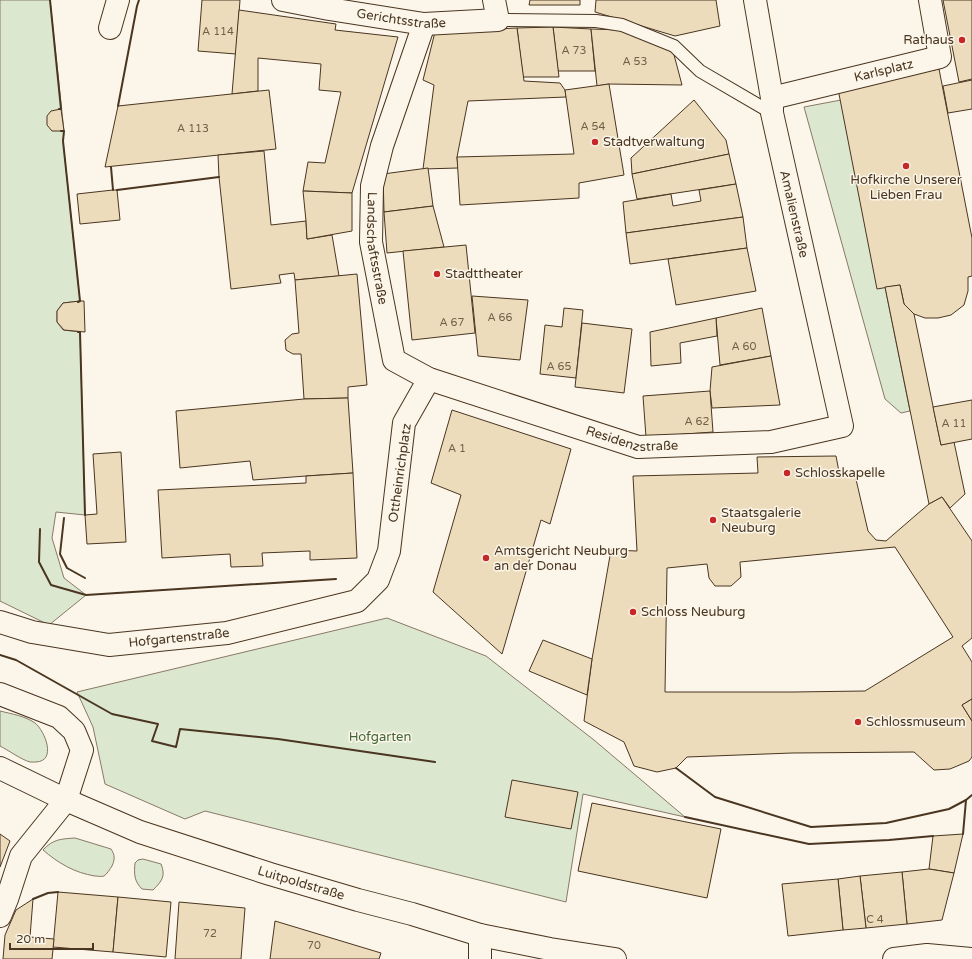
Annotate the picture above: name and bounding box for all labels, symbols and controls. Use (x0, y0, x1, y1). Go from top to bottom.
street label: Gerichtsstraße (355, 5, 446, 32)
house number: A 114 (202, 25, 234, 38)
place label: Rathaus (903, 32, 954, 48)
marker: Rathaus (957, 35, 967, 45)
house number: A 73 (562, 44, 587, 57)
house number: A 53 (623, 55, 648, 68)
street label: Karlsplatz (852, 56, 915, 86)
house number: A 54 (581, 120, 606, 133)
house number: A 113 (177, 122, 209, 135)
place label: Stadtverwaltung (603, 134, 705, 150)
marker: Stadtverwaltung (590, 137, 600, 147)
marker: Hofkirche Unserer Lieben Frau (901, 161, 911, 171)
street label: Amalienstraße (776, 169, 812, 259)
place label: Hofkirche Unserer Lieben Frau (850, 172, 962, 203)
street label: Landschaftsstraße (363, 192, 391, 306)
place label: Stadttheater (445, 266, 523, 282)
marker: Stadttheater (432, 269, 442, 279)
house number: A 66 (488, 311, 513, 324)
house number: A 67 (440, 316, 465, 329)
house number: A 60 (732, 340, 757, 353)
house number: A 65 (547, 360, 572, 373)
house number: A 62 (685, 415, 710, 428)
house number: A 11 (942, 417, 966, 430)
street label: Ottheinrichplatz (385, 422, 415, 524)
street label: Residenzstraße (584, 423, 679, 455)
house number: A 1 (448, 442, 466, 455)
place label: Schlosskapelle (795, 465, 885, 481)
marker: Schlosskapelle (782, 468, 792, 478)
place label: Staatsgalerie Neuburg (721, 505, 801, 536)
marker: Staatsgalerie Neuburg (708, 515, 718, 525)
place label: Amtsgericht Neuburg an der Donau (494, 543, 628, 574)
marker: Amtsgericht Neuburg an der Donau (481, 553, 491, 563)
place label: Schloss Neuburg (641, 604, 746, 620)
marker: Schloss Neuburg (628, 607, 638, 617)
street label: Hofgartenstraße (128, 625, 230, 651)
place label: Schlossmuseum (866, 714, 966, 730)
marker: Schlossmuseum (853, 717, 863, 727)
park label: Hofgarten (349, 729, 411, 745)
street label: Luitpoldstraße (256, 863, 346, 904)
house number: C 4 (866, 913, 884, 926)
scale bar (10, 925, 93, 951)
house number: 72 (203, 927, 217, 940)
text: 20 m (16, 932, 45, 946)
house number: 70 (307, 939, 321, 952)

